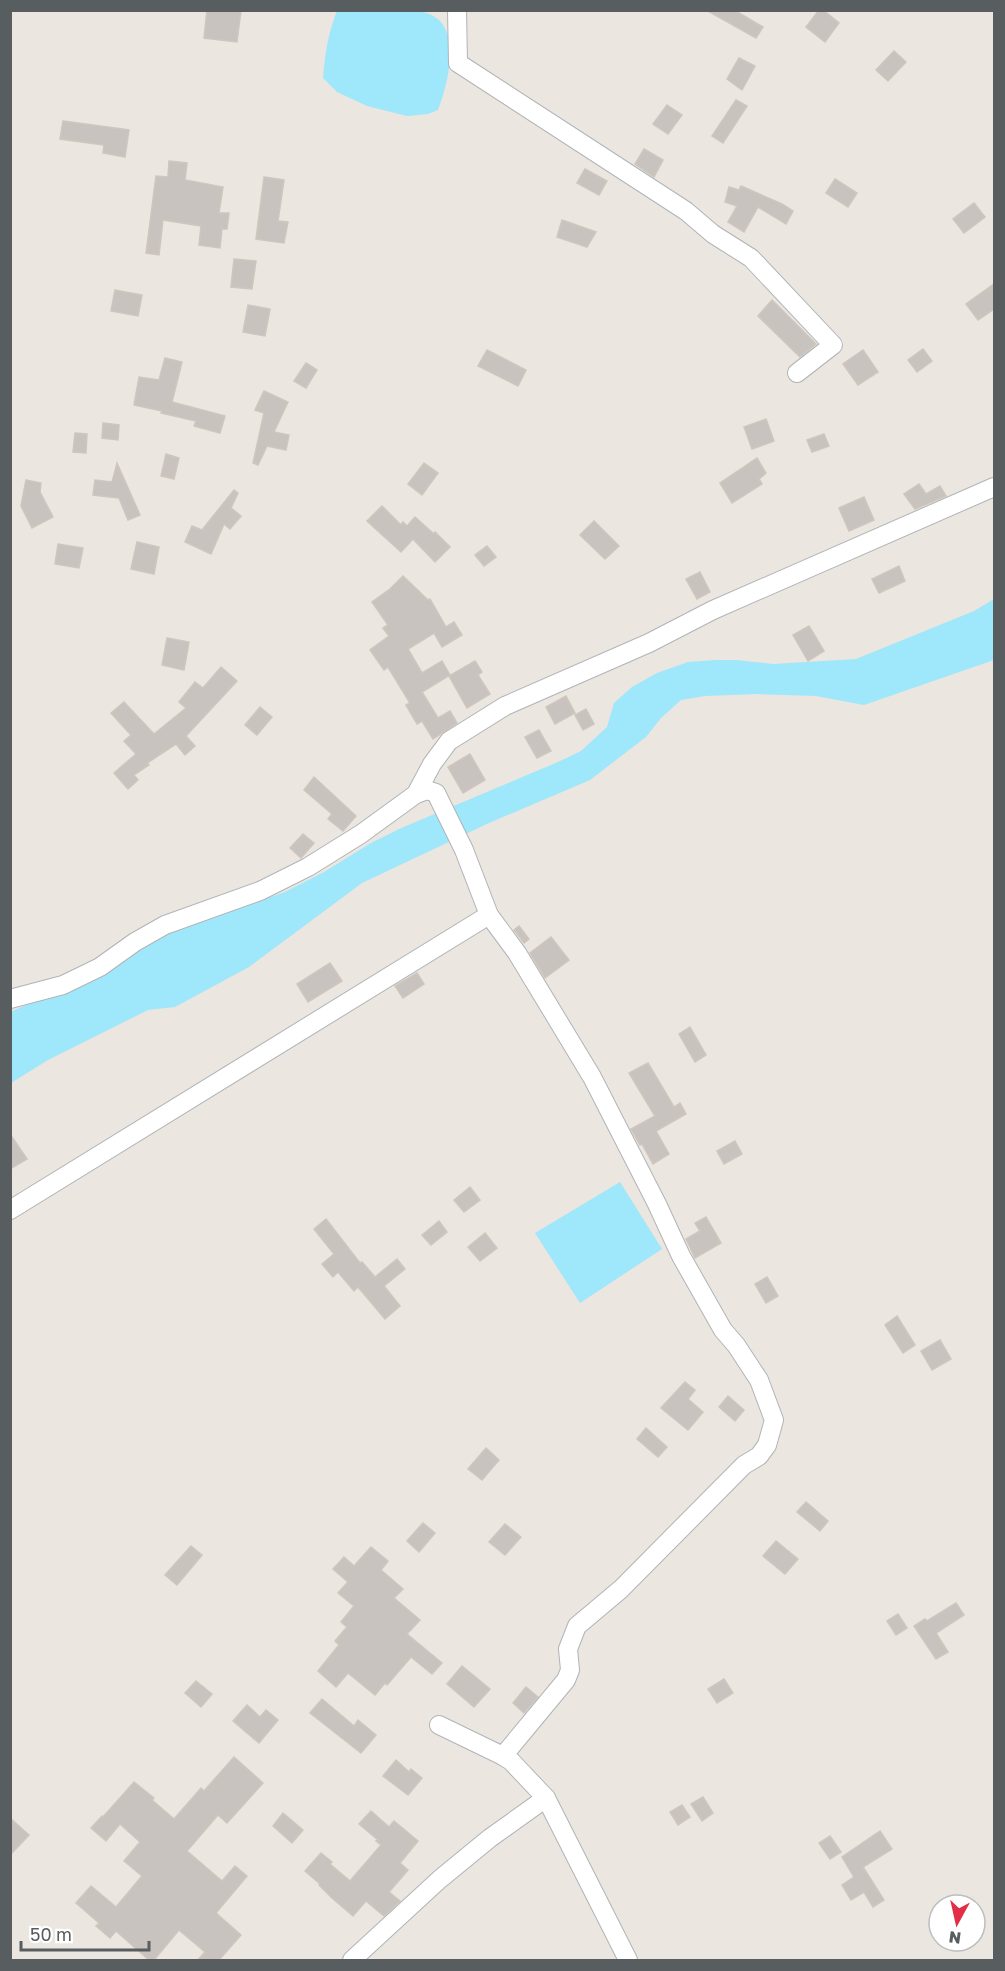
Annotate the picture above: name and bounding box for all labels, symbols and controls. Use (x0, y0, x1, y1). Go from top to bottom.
north arrow (927, 1893, 987, 1953)
scale bar (21, 1914, 148, 1952)
text: 50 m (30, 1923, 72, 1945)
text: N (947, 1927, 962, 1949)

